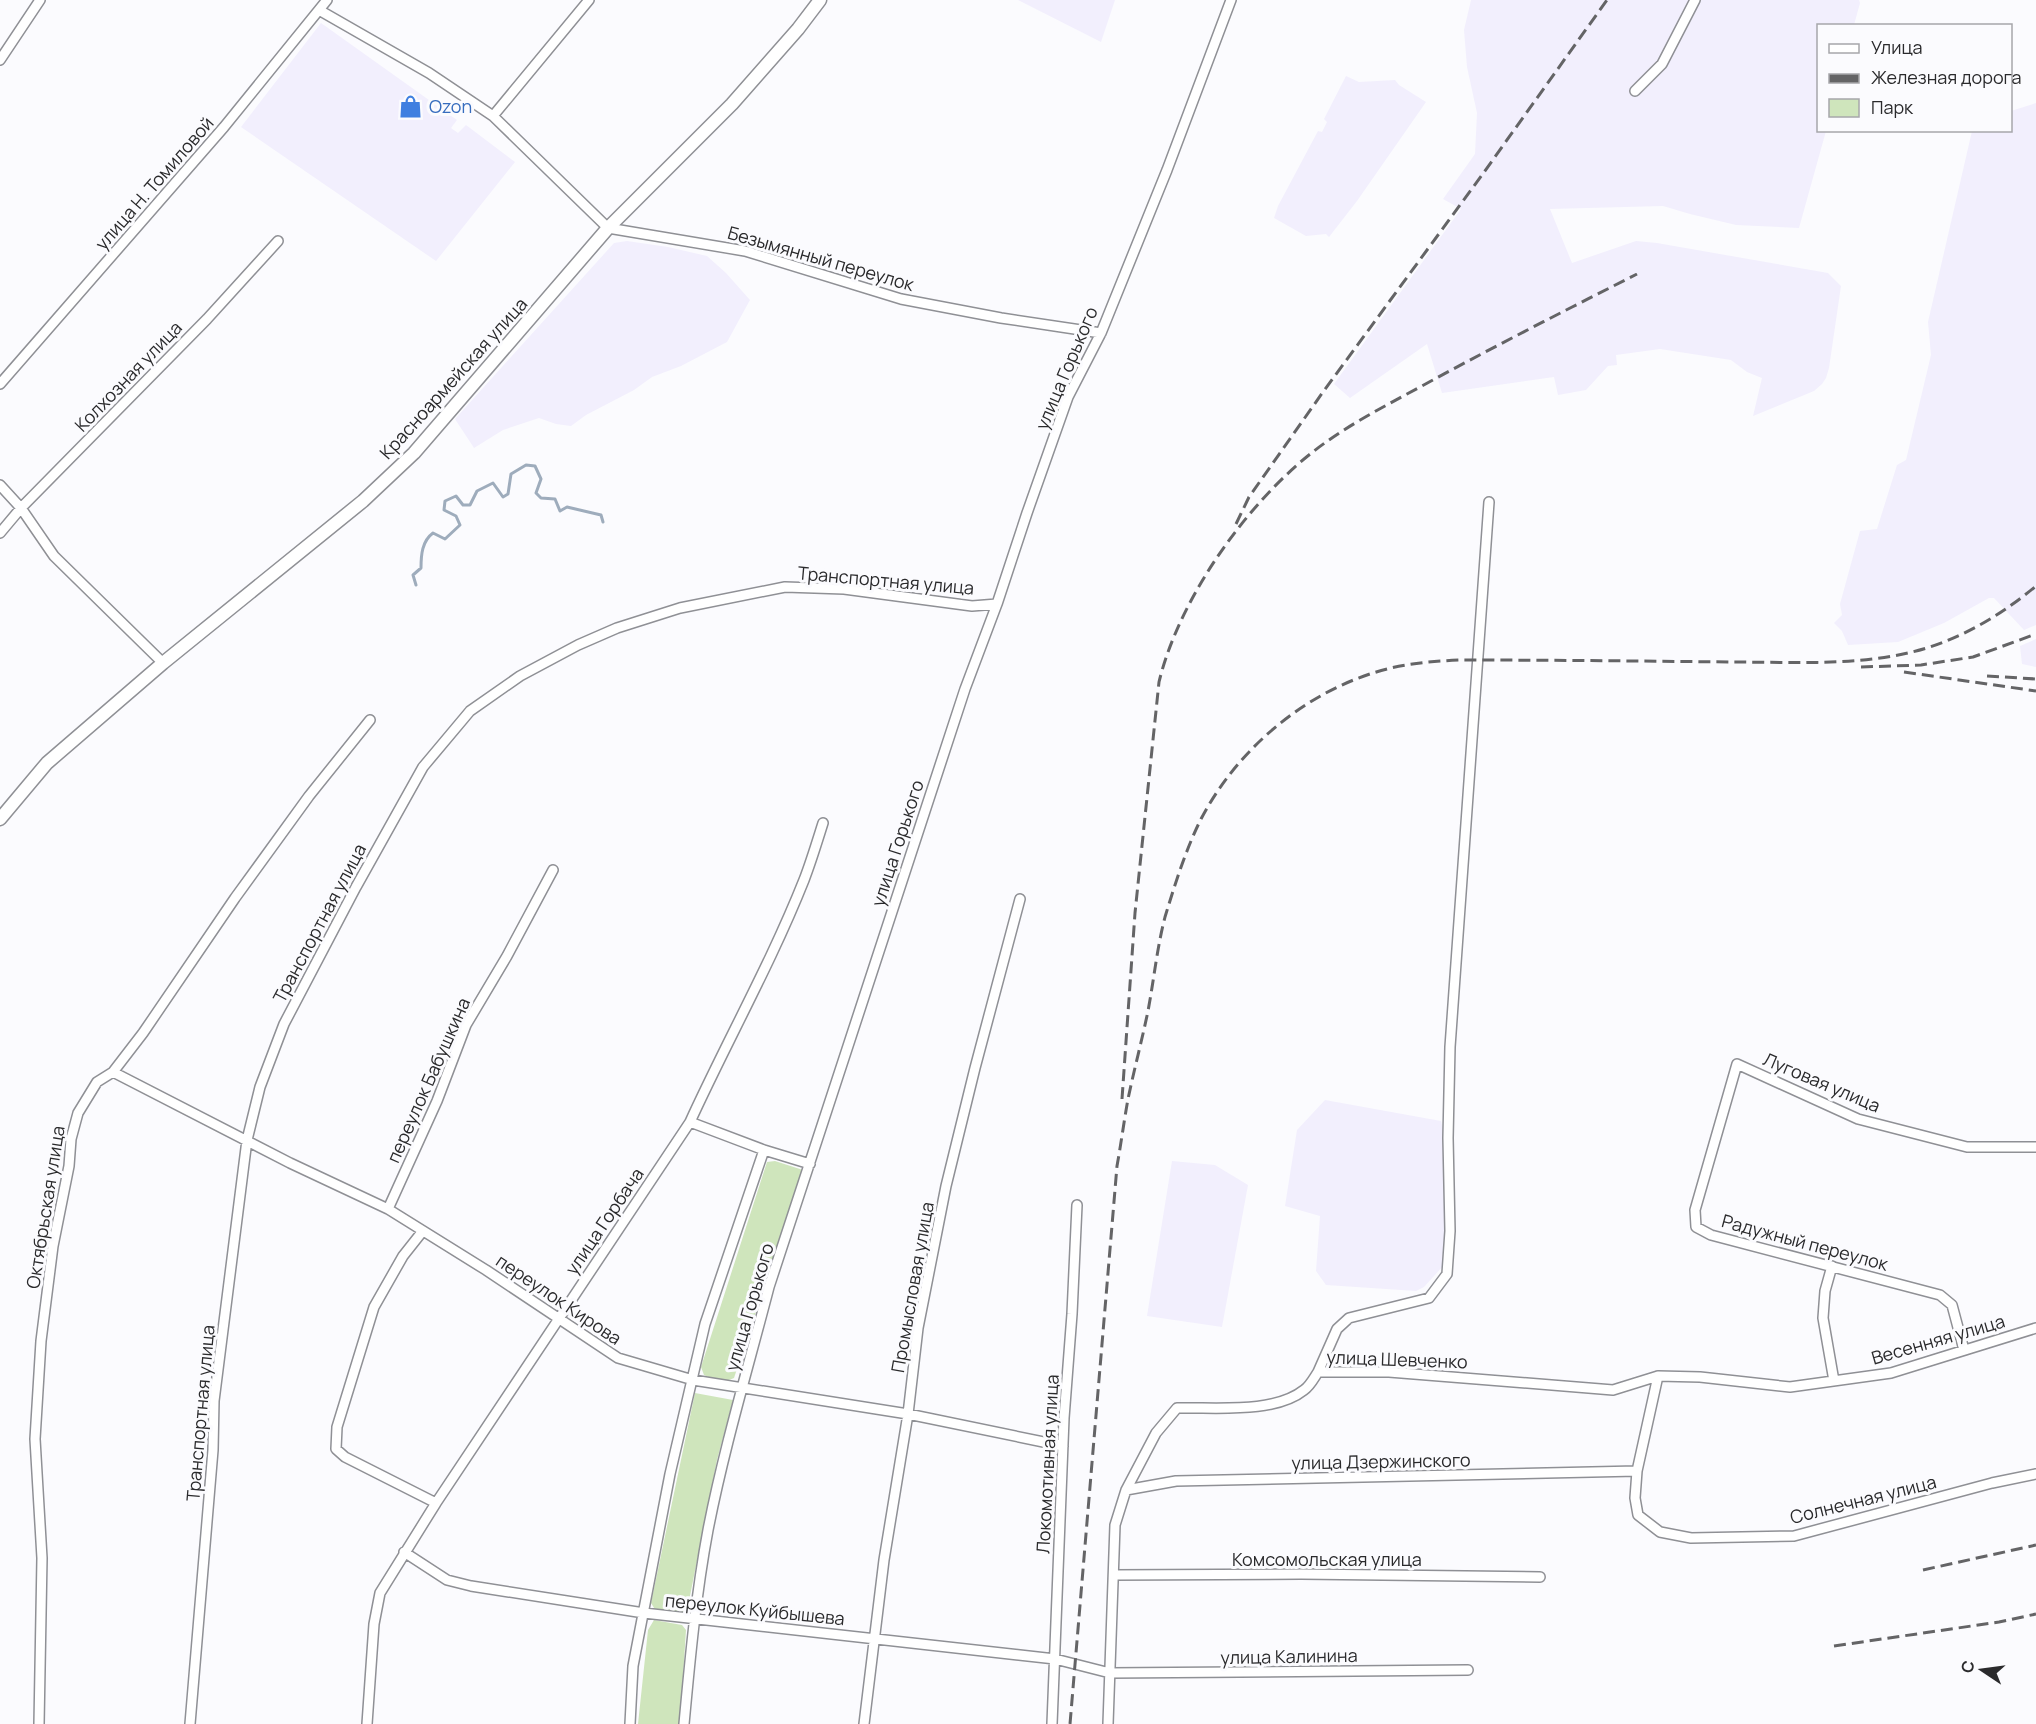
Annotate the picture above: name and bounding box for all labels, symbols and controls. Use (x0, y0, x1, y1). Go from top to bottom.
legend (1817, 24, 2012, 132)
text: Улица (1871, 35, 1923, 59)
text: Железная дорога (1871, 65, 2022, 89)
shop icon: Ozon (398, 93, 424, 119)
place label: Ozon (429, 94, 472, 118)
text: Парк (1871, 95, 1914, 119)
street label: улица Н. Томиловой (89, 111, 219, 255)
street label: Безымянный переулок (725, 220, 918, 296)
street label: Красноармейская улица (374, 292, 532, 464)
street label: улица Горького (1029, 303, 1103, 433)
street label: Колхозная улица (69, 316, 187, 436)
street label: Транспортная улица (797, 560, 975, 600)
street label: улица Горького (865, 777, 929, 909)
street label: Транспортная улица (267, 839, 371, 1007)
street label: переулок Бабушкина (381, 994, 475, 1166)
street label: Луговая улица (1760, 1047, 1884, 1117)
street label: Октябрьская улица (20, 1124, 70, 1290)
street label: улица Горбача (559, 1163, 649, 1279)
street label: Промысловая улица (885, 1200, 939, 1374)
street label: Радужный переулок (1719, 1208, 1892, 1276)
street label: улица Горького (719, 1240, 779, 1374)
street label: переулок Кирова (492, 1248, 626, 1350)
street label: Весенняя улица (1869, 1308, 2007, 1370)
street label: Транспортная улица (180, 1324, 220, 1502)
street label: улица Шевченко (1326, 1345, 1468, 1373)
street label: Локомотивная улица (1030, 1374, 1064, 1554)
street label: улица Дзержинского (1291, 1447, 1471, 1475)
street label: Солнечная улица (1787, 1469, 1939, 1529)
street label: Комсомольская улица (1232, 1547, 1422, 1571)
street label: переулок Куйбышева (664, 1588, 846, 1630)
north arrow (1952, 1640, 2012, 1700)
street label: улица Калинина (1220, 1643, 1358, 1669)
text: С (1955, 1658, 1979, 1675)

